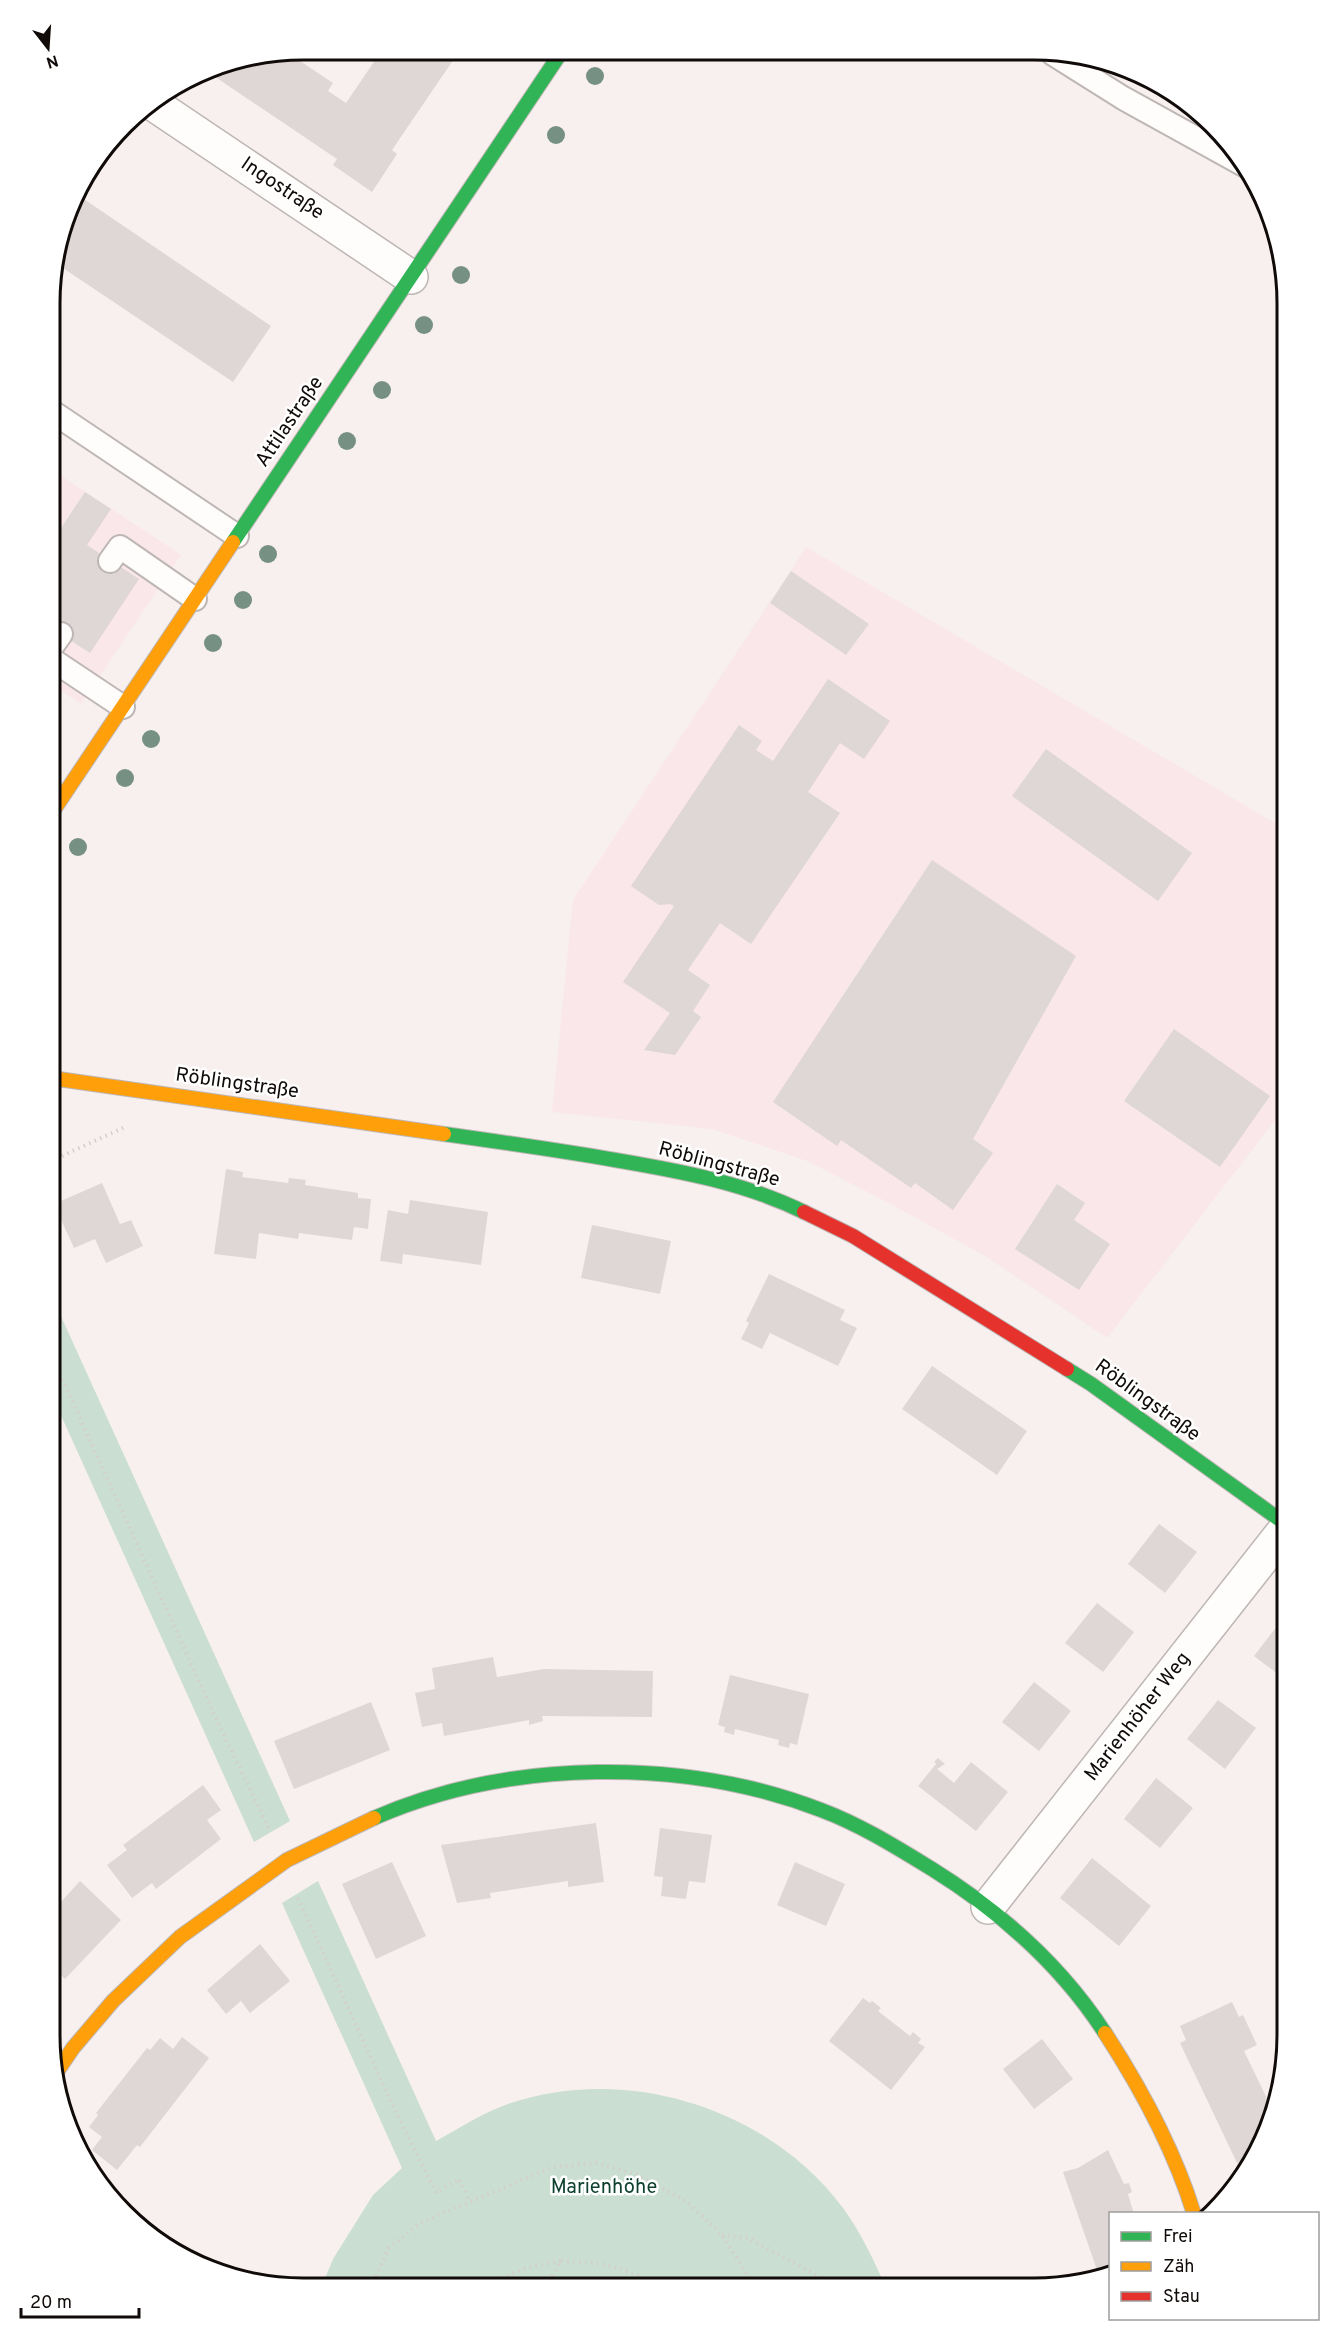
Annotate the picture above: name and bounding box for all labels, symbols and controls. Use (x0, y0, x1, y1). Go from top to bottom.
north arrow (18, 18, 78, 78)
text: N (43, 49, 60, 72)
street label: Ingostraße (235, 152, 329, 226)
street label: Attilastraße (250, 372, 330, 472)
street label: Röblingstraße (174, 1062, 300, 1106)
street label: Röblingstraße (656, 1136, 782, 1194)
street label: Röblingstraße (1089, 1354, 1205, 1448)
street label: Marienhöher Weg (1079, 1647, 1197, 1787)
park label: Marienhöhe (551, 2175, 657, 2201)
legend (1109, 2212, 1319, 2320)
text: Frei (1163, 2226, 1193, 2249)
text: Zäh (1163, 2256, 1194, 2279)
scale bar (21, 2281, 140, 2319)
text: Stau (1163, 2286, 1200, 2309)
text: 20 m (30, 2292, 72, 2315)

